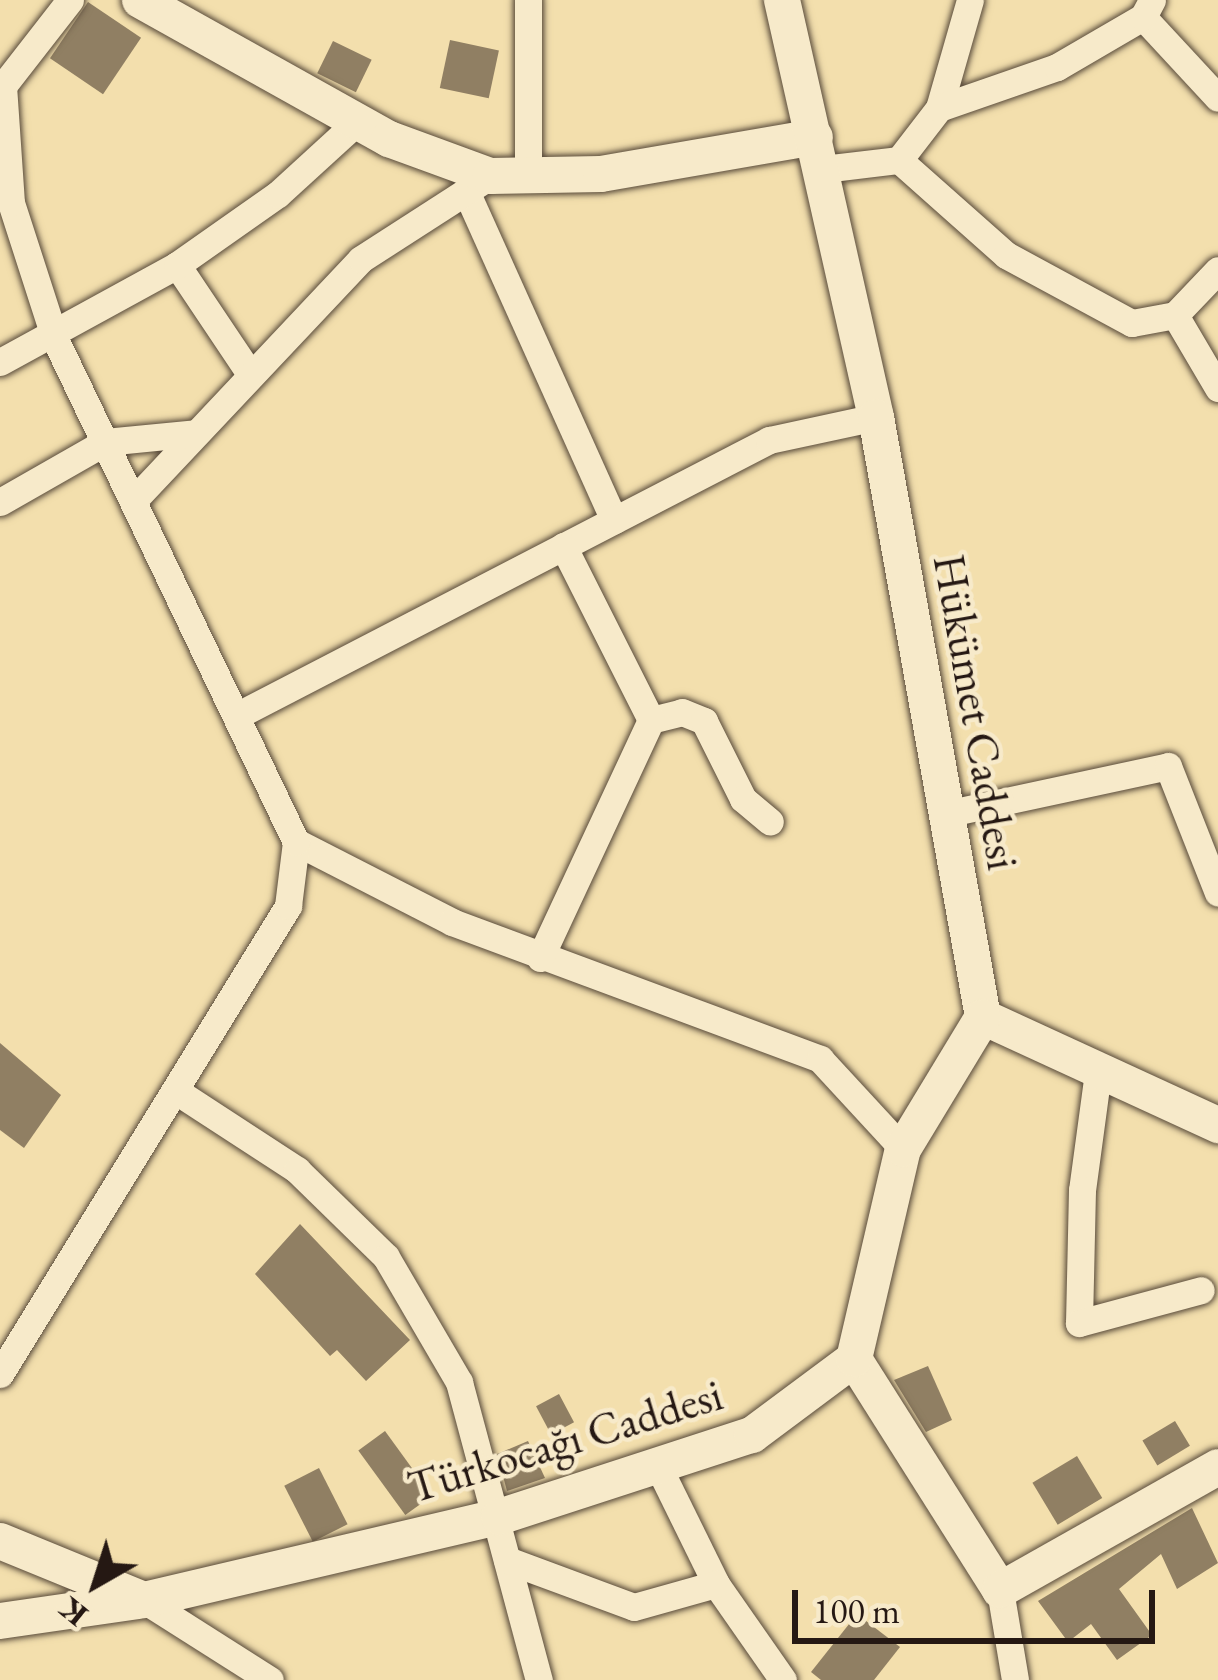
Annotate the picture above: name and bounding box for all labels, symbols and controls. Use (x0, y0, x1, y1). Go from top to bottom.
street label: Hükümet Caddesi (922, 550, 1030, 874)
street label: Türkocağı Caddesi (401, 1368, 729, 1514)
north arrow (36, 1524, 156, 1644)
scale bar (798, 1566, 1161, 1640)
text: 100 m (813, 1587, 900, 1634)
text: K (50, 1588, 96, 1637)

